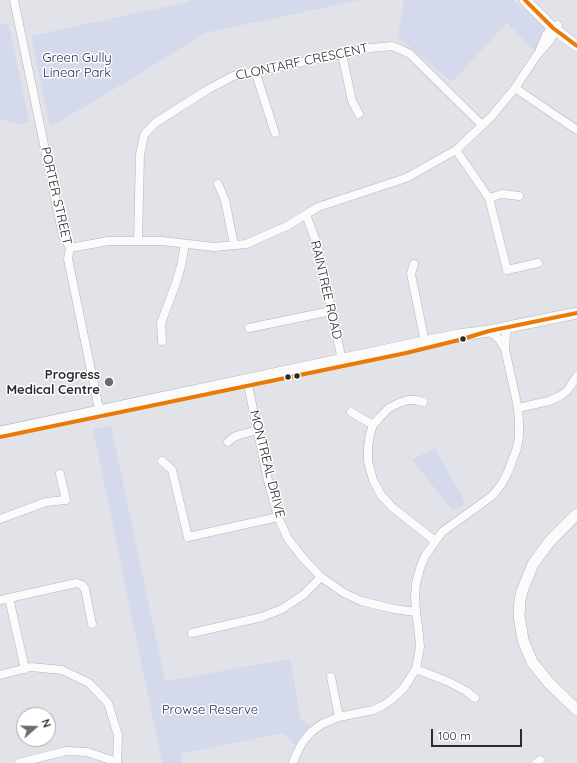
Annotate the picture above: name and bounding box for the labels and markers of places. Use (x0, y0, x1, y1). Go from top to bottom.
unlabelled marker (458, 334, 468, 344)
place label: Progress Medical Centre (6, 367, 100, 398)
unlabelled marker (292, 371, 302, 381)
unlabelled marker (283, 372, 293, 382)
marker: Progress Medical Centre (103, 376, 115, 388)

